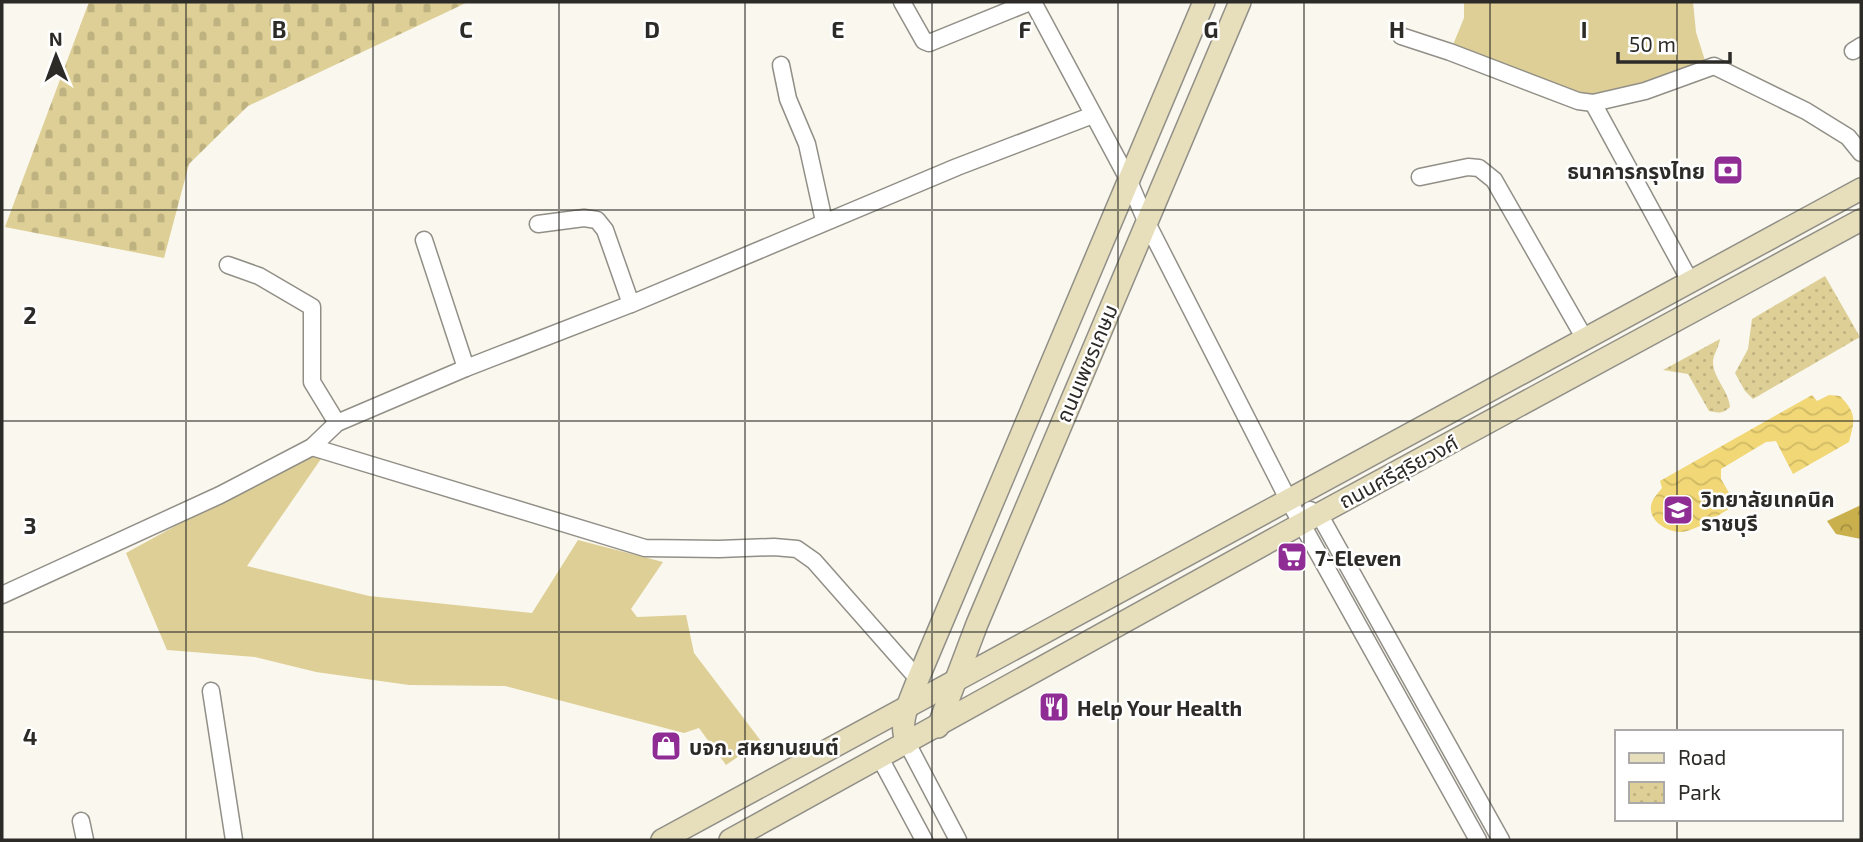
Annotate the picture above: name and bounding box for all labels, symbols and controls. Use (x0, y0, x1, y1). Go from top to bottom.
text: B (272, 15, 286, 43)
text: C (459, 15, 473, 43)
text: D (644, 15, 660, 43)
text: E (831, 15, 845, 43)
text: F (1019, 15, 1032, 43)
text: G (1204, 15, 1218, 43)
text: H (1389, 15, 1405, 43)
text: I (1581, 15, 1587, 43)
north arrow (21, 21, 91, 91)
scale bar (1618, 21, 1730, 65)
text: N (49, 27, 63, 50)
text: 50 m (1629, 31, 1676, 56)
bank icon: ธนาคารกรุงไทย (1711, 153, 1745, 187)
place label: ธนาคารกรุงไทย (1567, 158, 1705, 185)
street label: ถนนเพชรเกษม (1050, 300, 1122, 426)
text: 2 (23, 301, 37, 329)
street label: ถนนศรีสุริยวงศ์ (1334, 429, 1463, 515)
place label: วิทยาลัยเทคนิค ราชบุรี (1700, 486, 1835, 537)
school or university icon: วิทยาลัยเทคนิค ราชบุรี (1661, 493, 1695, 527)
text: 3 (23, 511, 37, 539)
supermarket icon: 7-Eleven (1275, 540, 1309, 574)
place label: 7-Eleven (1315, 545, 1401, 570)
restaurant icon: Help Your Health (1037, 690, 1071, 724)
place label: Help Your Health (1077, 695, 1242, 720)
text: 4 (23, 722, 37, 750)
shop icon: บจก. สหยานยนต์ (649, 729, 683, 763)
legend (1615, 730, 1842, 821)
place label: บจก. สหยานยนต์ (689, 734, 839, 759)
text: Road (1678, 744, 1726, 769)
text: Park (1678, 779, 1721, 804)

